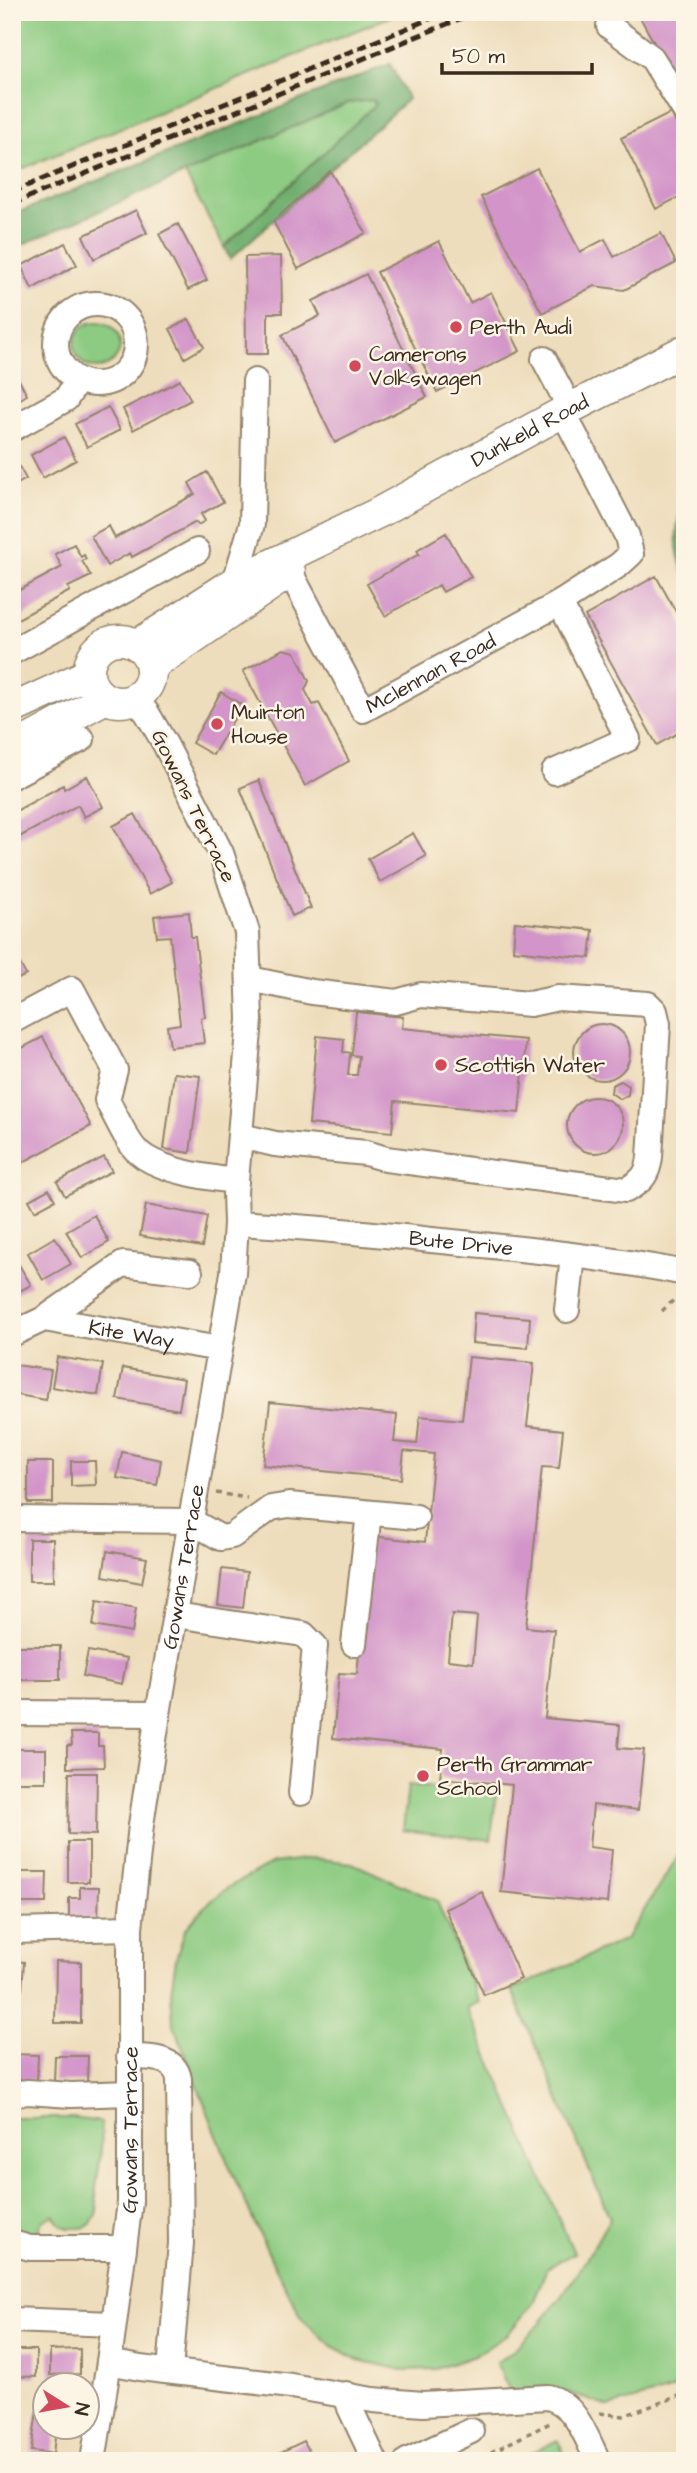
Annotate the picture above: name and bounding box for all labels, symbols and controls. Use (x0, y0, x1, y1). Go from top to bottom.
scale bar (442, 32, 592, 76)
text: 50 m (452, 42, 506, 71)
place label: Perth Audi (470, 313, 572, 342)
marker: Perth Audi (448, 319, 464, 335)
place label: Camerons Volkswagen (369, 340, 481, 395)
marker: Camerons Volkswagen (347, 358, 363, 374)
street label: Dunkeld Road (466, 387, 594, 475)
street label: Mclennan Road (361, 626, 501, 721)
place label: Muirton House (231, 698, 305, 751)
marker: Muirton House (209, 716, 225, 732)
street label: Gowans Terrace (144, 725, 243, 887)
place label: Scottish Water (455, 1051, 605, 1080)
marker: Scottish Water (433, 1057, 449, 1073)
street label: Bute Drive (408, 1224, 515, 1263)
street label: Kite Way (86, 1313, 177, 1358)
street label: Gowans Terrace (155, 1482, 212, 1651)
place label: Perth Grammar School (437, 1750, 593, 1803)
marker: Perth Grammar School (415, 1768, 431, 1784)
street label: Gowans Terrace (115, 2046, 145, 2215)
north arrow (32, 2372, 102, 2442)
text: N (67, 2401, 96, 2417)

